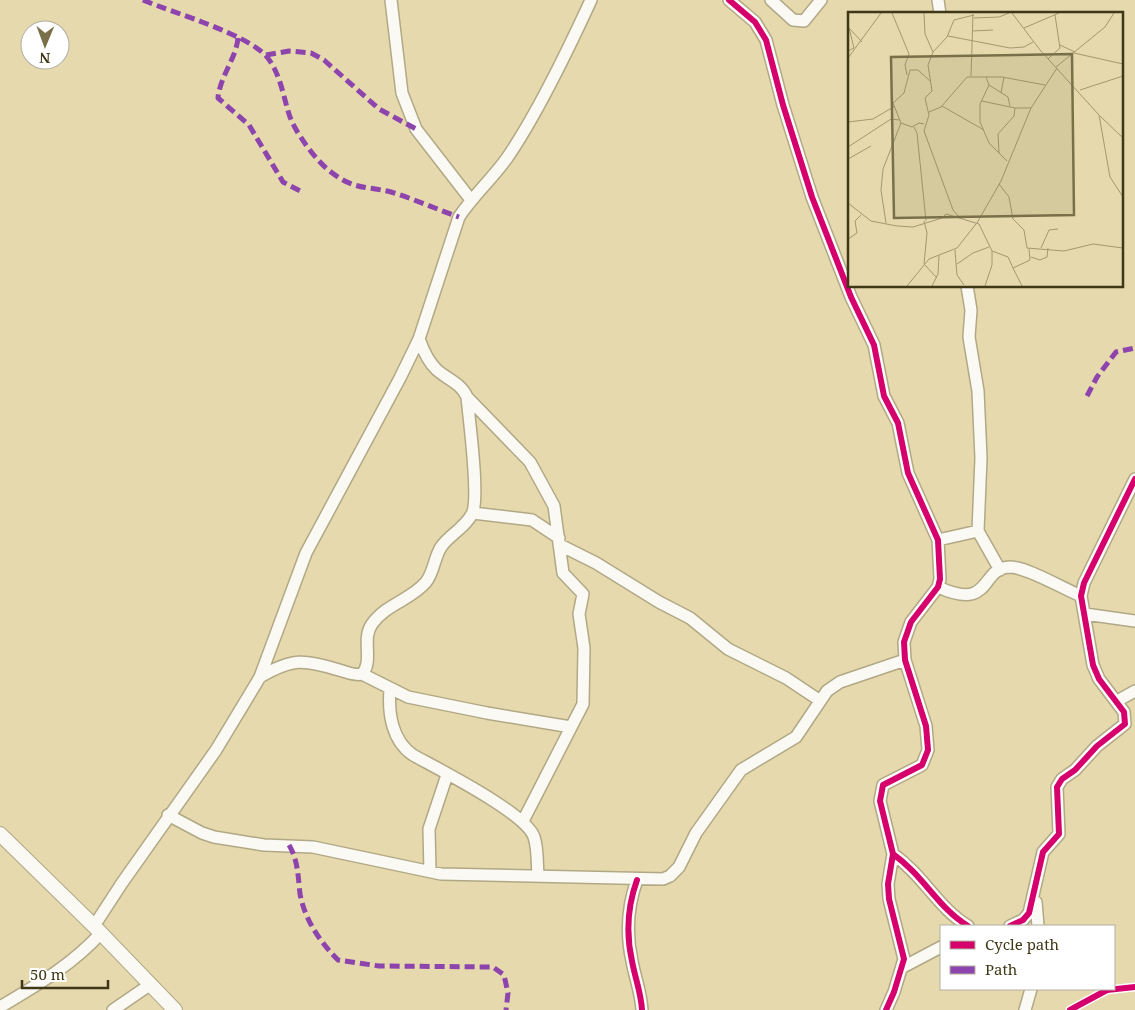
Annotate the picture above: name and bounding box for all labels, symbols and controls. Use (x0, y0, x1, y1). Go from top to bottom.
inset map (848, 12, 1122, 288)
north arrow (20, 20, 70, 70)
text: N (39, 49, 50, 68)
legend (940, 925, 1115, 990)
text: Cycle path (985, 934, 1060, 954)
scale bar (22, 958, 109, 990)
text: Path (985, 959, 1018, 979)
text: 50 m (30, 964, 65, 984)

